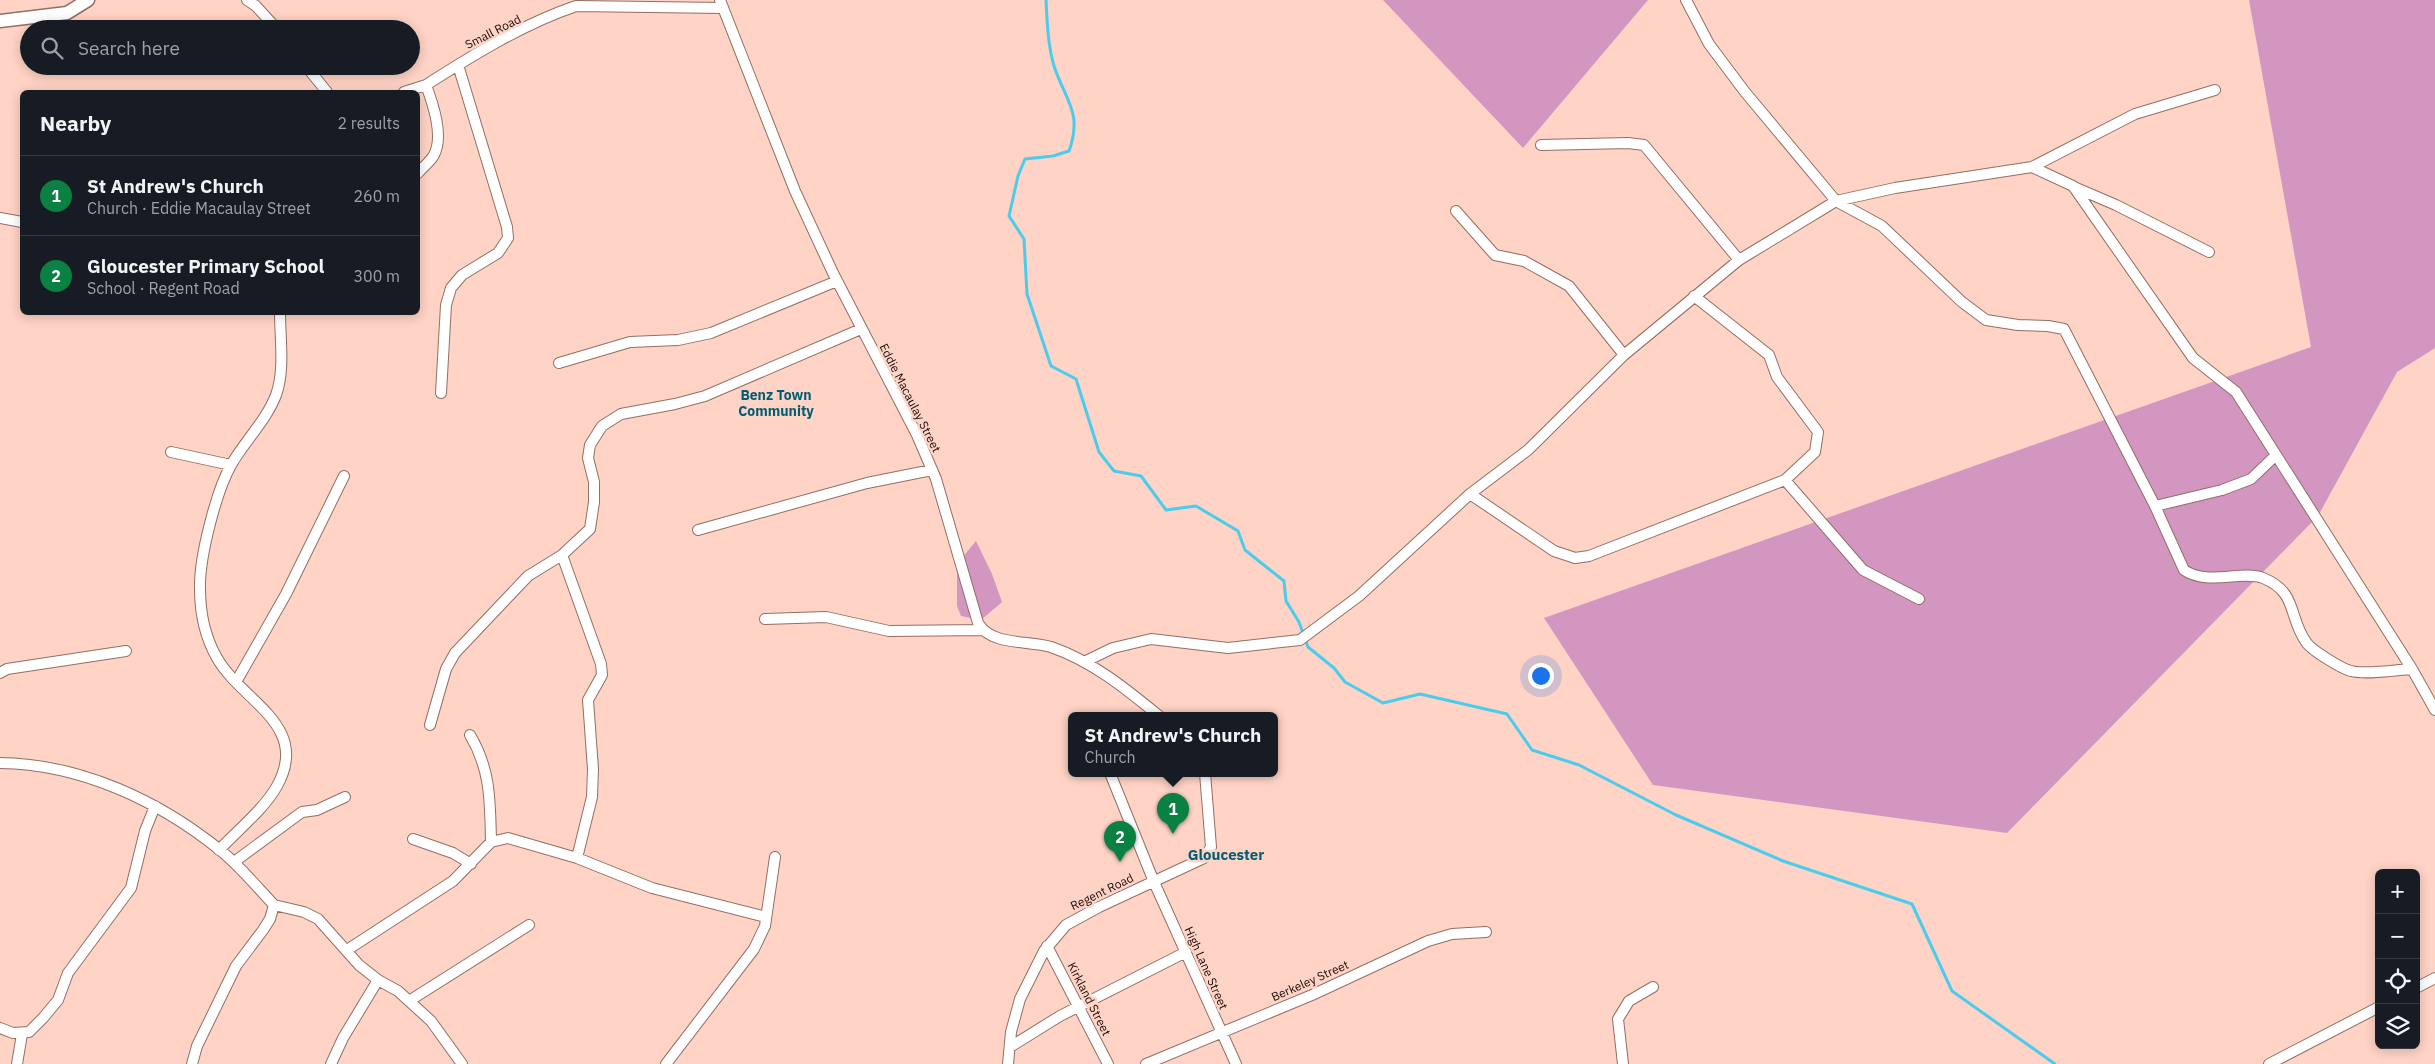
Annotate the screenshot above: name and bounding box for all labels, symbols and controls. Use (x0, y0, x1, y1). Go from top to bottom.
street label: Small Road (462, 11, 523, 52)
search box (20, 20, 420, 75)
icon: search (38, 34, 66, 62)
text: Search here (78, 36, 180, 60)
text: Nearby (40, 109, 111, 137)
text: 2 results (337, 113, 400, 133)
text: St Andrew's Church (87, 174, 264, 198)
text: 1 (51, 186, 61, 206)
text: 260 m (353, 186, 400, 206)
text: Church · Eddie Macaulay Street (87, 198, 311, 218)
text: Gloucester Primary School (87, 254, 324, 278)
text: 2 (51, 266, 61, 286)
text: 300 m (353, 266, 400, 286)
text: School · Regent Road (87, 278, 240, 298)
street label: Eddie Macaulay Street (877, 341, 944, 455)
district label: Benz Town Community (738, 386, 814, 420)
your location (1528, 663, 1554, 689)
popup (1068, 712, 1278, 777)
text: St Andrew's Church (1085, 723, 1261, 747)
text: Church (1085, 747, 1136, 767)
pin: 1 (1157, 793, 1189, 834)
pin: 2 (1104, 821, 1136, 862)
district label: Gloucester (1188, 845, 1264, 864)
map controls (2375, 869, 2420, 1049)
button: + (2375, 869, 2420, 914)
street label: Regent Road (1068, 870, 1136, 913)
button: − (2375, 914, 2420, 959)
street label: High Lane Street (1181, 924, 1231, 1012)
street label: Berkeley Street (1269, 957, 1351, 1004)
street label: Kirkland Street (1064, 959, 1114, 1038)
button: locate (2375, 959, 2420, 1004)
button: layers (2375, 1004, 2420, 1049)

